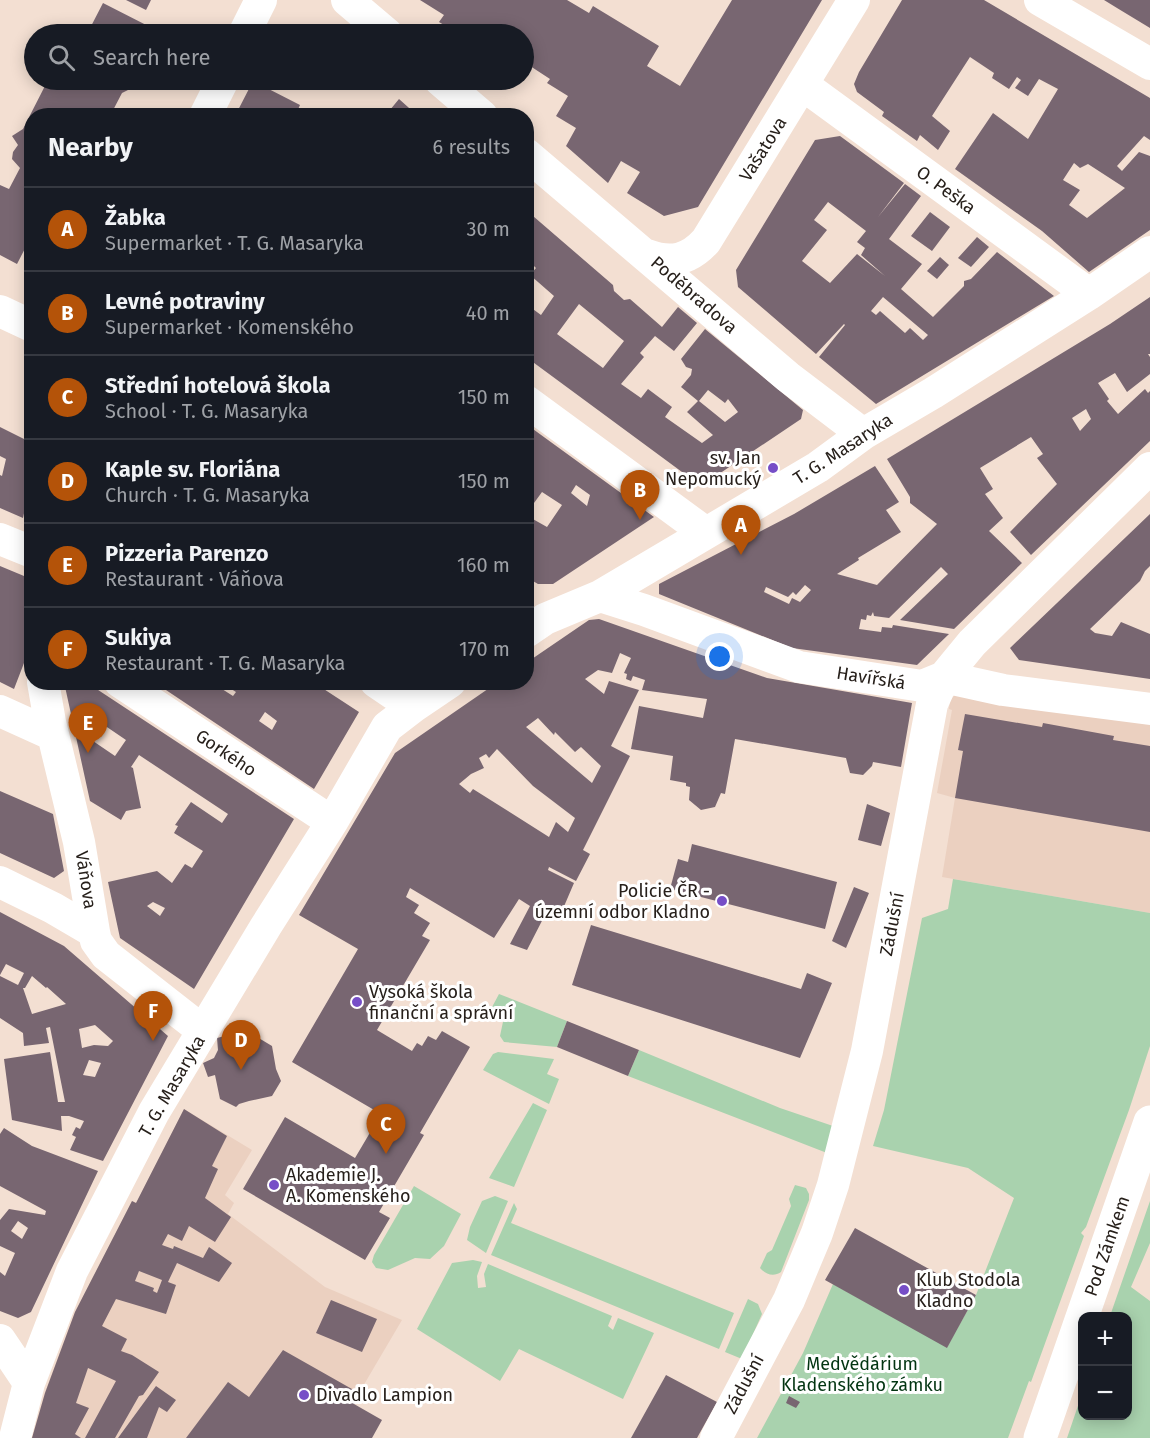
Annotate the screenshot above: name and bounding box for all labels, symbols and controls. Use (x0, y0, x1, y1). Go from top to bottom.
search box (24, 24, 534, 90)
icon: search (45, 41, 78, 74)
text: Search here (93, 44, 211, 71)
street label: Vašatova (735, 113, 791, 185)
text: Nearby (48, 132, 133, 163)
text: 6 results (433, 135, 510, 159)
street label: O. Peška (912, 161, 980, 219)
text: Žabka (105, 204, 166, 231)
text: A (62, 217, 73, 241)
text: 30 m (466, 217, 510, 241)
text: Supermarket · T. G. Masaryka (105, 231, 364, 255)
street label: Poděbradova (646, 251, 742, 339)
text: Levné potraviny (105, 288, 265, 315)
text: B (61, 301, 74, 325)
text: 40 m (466, 301, 510, 325)
text: Supermarket · Komenského (105, 315, 354, 339)
text: Střední hotelová škola (105, 372, 330, 399)
text: C (62, 385, 73, 409)
text: 150 m (458, 385, 510, 409)
text: School · T. G. Masaryka (105, 399, 308, 423)
street label: T. G. Masaryka (789, 409, 897, 489)
place label: sv. Jan Nepomucký (665, 447, 761, 490)
text: Kaple sv. Floriána (105, 456, 280, 483)
marker: sv. Jan Nepomucký (766, 461, 780, 475)
text: D (61, 469, 74, 493)
text: 150 m (458, 469, 510, 493)
pin: B (620, 470, 660, 520)
text: Church · T. G. Masaryka (105, 483, 310, 507)
pin: A (722, 506, 760, 555)
text: Pizzeria Parenzo (105, 540, 269, 567)
text: E (62, 553, 73, 577)
text: 160 m (457, 553, 510, 577)
text: Restaurant · Váňova (105, 567, 284, 591)
text: Sukiya (105, 624, 171, 651)
text: F (63, 637, 72, 661)
text: 170 m (459, 637, 510, 661)
your location (705, 642, 734, 671)
text: Restaurant · T. G. Masaryka (105, 651, 345, 675)
street label: Havířská (835, 662, 907, 694)
pin: E (68, 704, 107, 753)
street label: Gorkého (191, 725, 261, 781)
street label: Váňova (71, 849, 101, 911)
place label: Policie ČR - územní odbor Kladno (535, 880, 710, 923)
street label: Zádušní (875, 890, 909, 958)
marker: Policie ČR - územní odbor Kladno (715, 894, 729, 908)
place label: Vysoká škola finanční a správní (369, 981, 513, 1024)
pin: F (134, 992, 172, 1041)
marker: Vysoká škola finanční a správní (350, 995, 364, 1009)
pin: D (222, 1020, 260, 1070)
street label: T. G. Masaryka (134, 1031, 210, 1141)
pin: C (366, 1104, 406, 1154)
place label: Akademie J. A. Komenského (286, 1164, 410, 1207)
marker: Akademie J. A. Komenského (267, 1178, 281, 1192)
street label: Pod Zámkem (1080, 1193, 1134, 1299)
place label: Klub Stodola Kladno (916, 1269, 1021, 1312)
marker: Klub Stodola Kladno (897, 1283, 911, 1297)
map controls (1078, 1312, 1132, 1420)
button: + (1078, 1312, 1132, 1366)
street label: Zádušní (719, 1350, 769, 1418)
park label: Medvědárium Kladenského zámku (781, 1353, 943, 1396)
button: − (1078, 1366, 1132, 1420)
place label: Divadlo Lampion (316, 1384, 453, 1406)
marker: Divadlo Lampion (297, 1388, 311, 1402)

